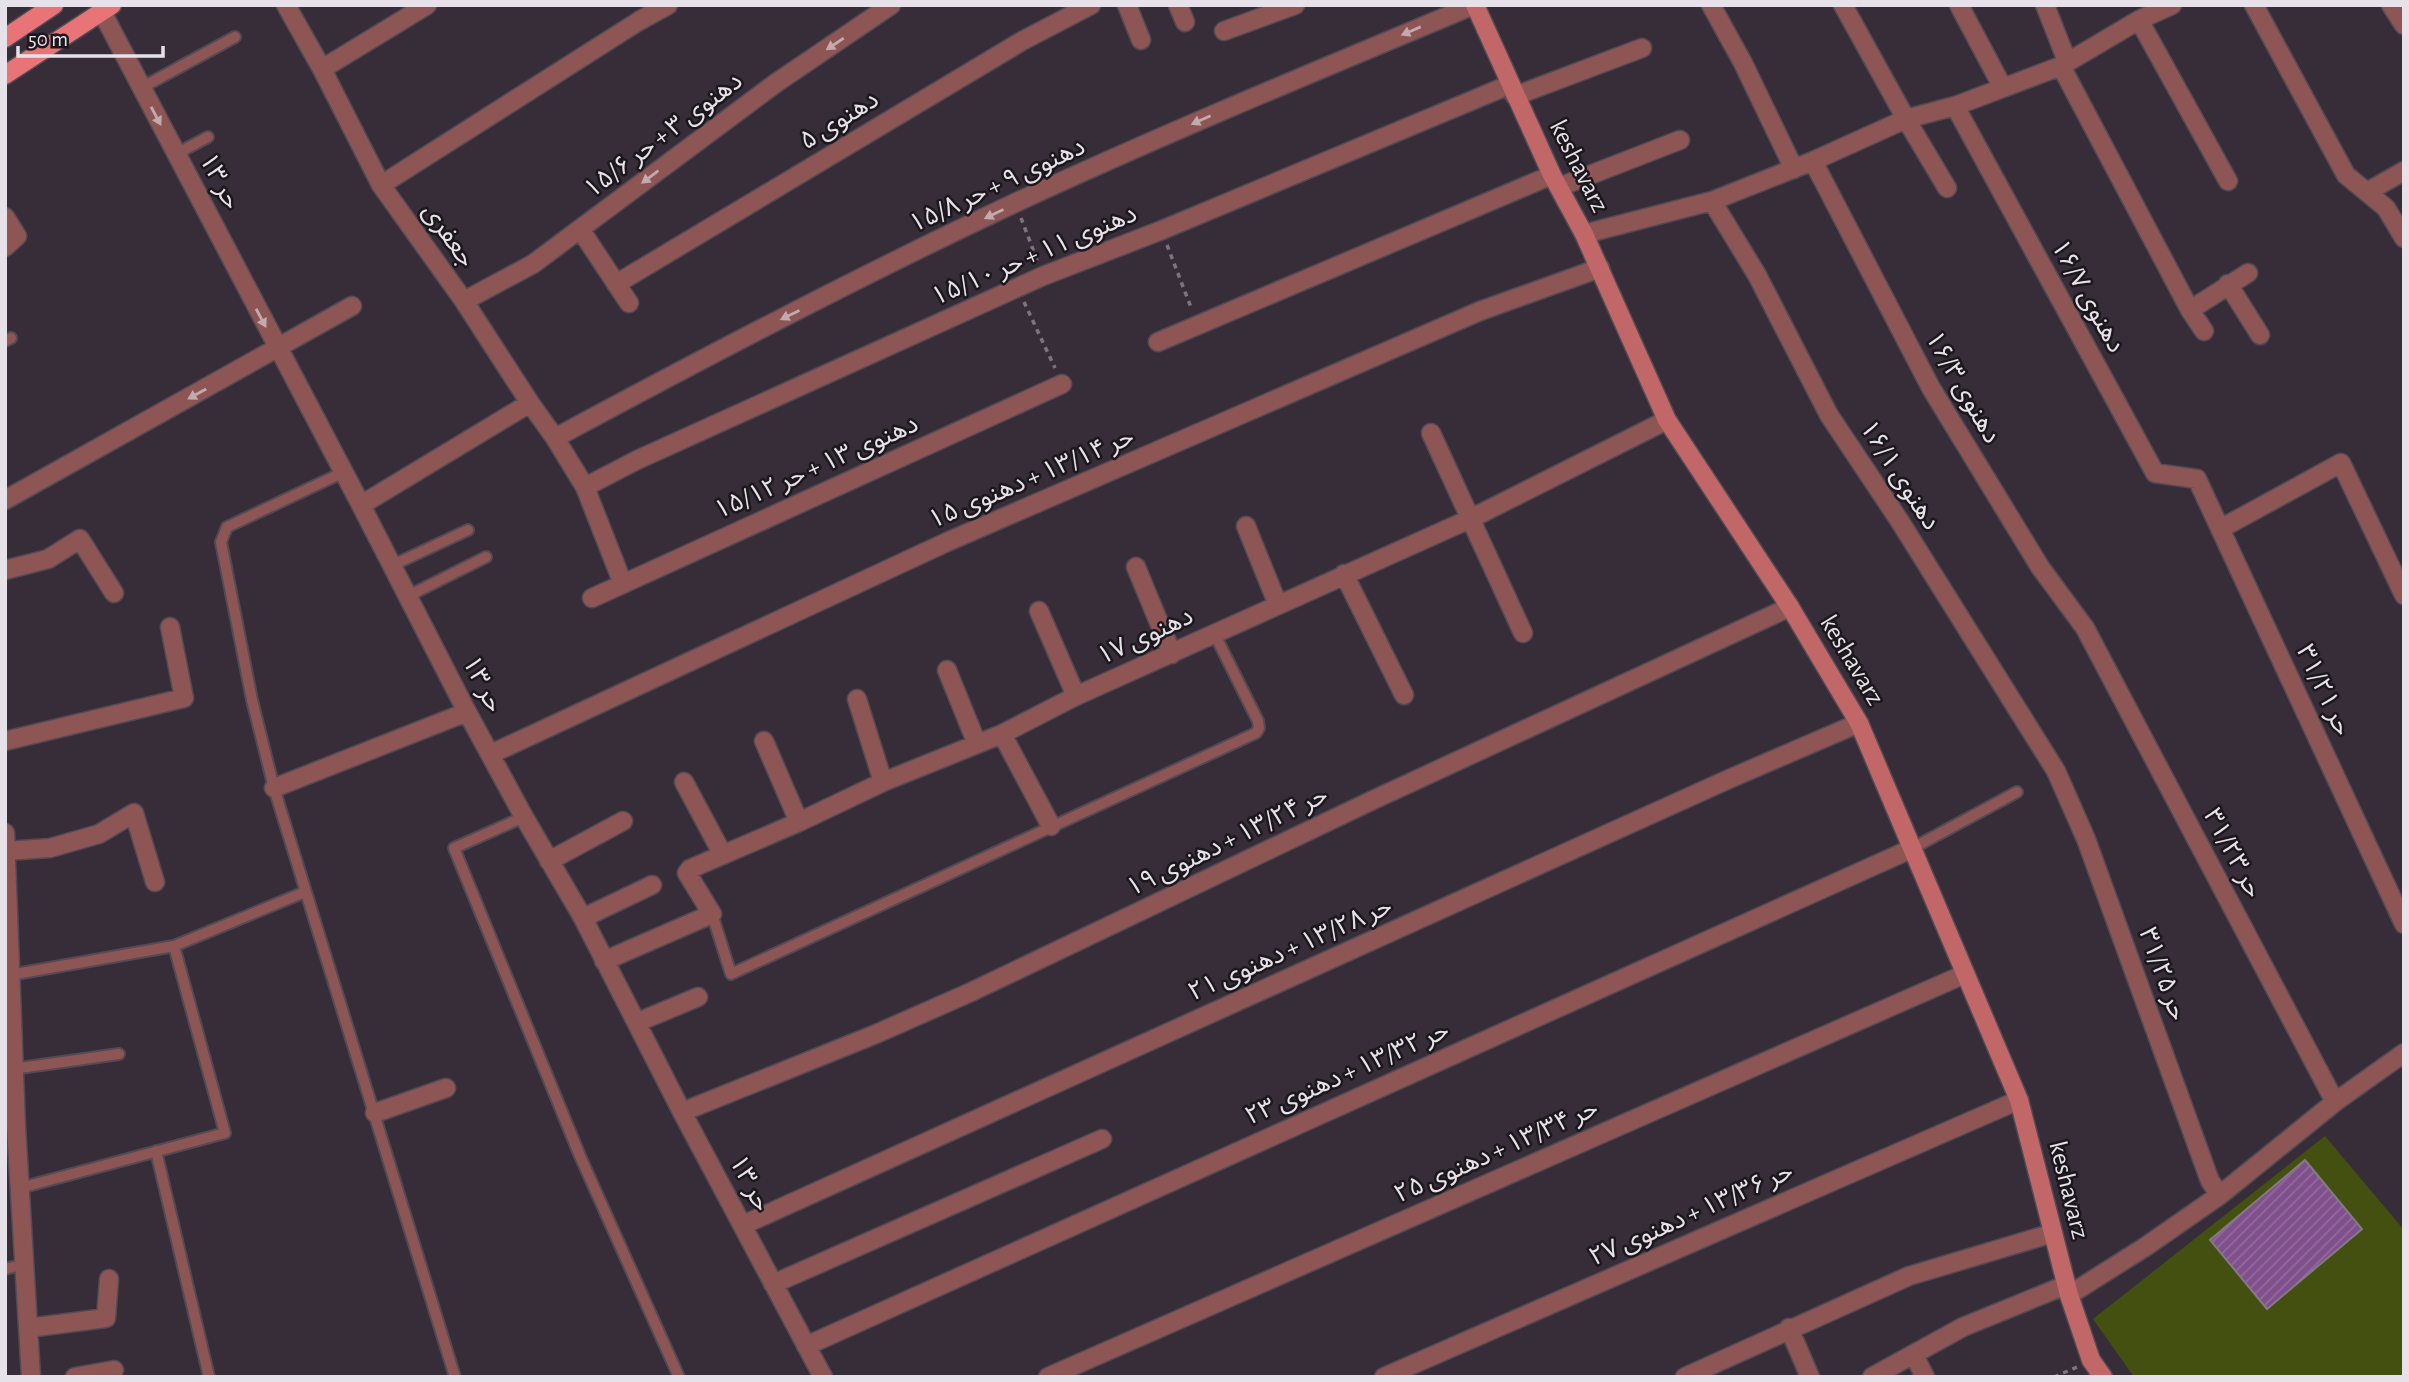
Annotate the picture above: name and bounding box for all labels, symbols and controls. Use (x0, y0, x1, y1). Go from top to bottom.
scale bar (18, 14, 163, 58)
one-way arrow (1400, 26, 1421, 37)
text: 50 m (28, 29, 68, 50)
one-way arrow (825, 37, 844, 50)
street label: دهنوی ۳ + حر ۱۵/۶ (579, 67, 747, 204)
street label: دهنوی ۵ (795, 86, 884, 155)
one-way arrow (150, 106, 162, 126)
one-way arrow (1191, 114, 1211, 126)
street label: keshavarz (1545, 116, 1613, 216)
street label: دهنوی ۹ + حر ۱۵/۸ (905, 133, 1089, 238)
street label: حر ۱۳ (194, 149, 245, 214)
one-way arrow (641, 170, 659, 184)
street label: جعفری (417, 198, 480, 272)
street label: دهنوی ۱۱ + حر ۱۵/۱۰ (928, 200, 1141, 311)
one-way arrow (984, 208, 1004, 219)
street label: دهنوی ۱۶/۷ (2046, 235, 2130, 357)
one-way arrow (255, 308, 267, 327)
one-way arrow (780, 309, 800, 320)
street label: دهنوی ۱۶/۳ (1920, 327, 2005, 448)
one-way arrow (187, 388, 206, 400)
street label: دهنوی ۱۳ + حر ۱۵/۱۲ (710, 410, 922, 525)
street label: دهنوی ۱۶/۱ (1854, 416, 1945, 535)
street label: حر ۱۳/۱۴ + دهنوی ۱۵ (925, 423, 1138, 534)
street label: دهنوی ۱۷ (1093, 603, 1197, 670)
street label: keshavarz (1815, 611, 1889, 709)
street label: حر ۳۱/۲۱ (2291, 641, 2356, 740)
street label: حر ۱۳ (457, 652, 508, 717)
street label: حر ۱۳/۲۴ + دهنوی ۱۹ (1122, 781, 1332, 902)
street label: حر ۳۱/۲۳ (2198, 804, 2267, 902)
street label: حر ۱۳/۲۸ + دهنوی ۲۱ (1184, 892, 1396, 1007)
street label: حر ۳۱/۲۵ (2133, 924, 2192, 1024)
street label: حر ۱۳/۳۲ + دهنوی ۲۳ (1241, 1016, 1453, 1131)
street label: حر ۱۳/۳۴ + دهنوی ۲۵ (1390, 1094, 1602, 1209)
street label: keshavarz (2044, 1138, 2094, 1242)
street label: حر ۱۳ (724, 1151, 775, 1216)
street label: حر ۱۳/۳۶ + دهنوی ۲۷ (1585, 1157, 1797, 1272)

